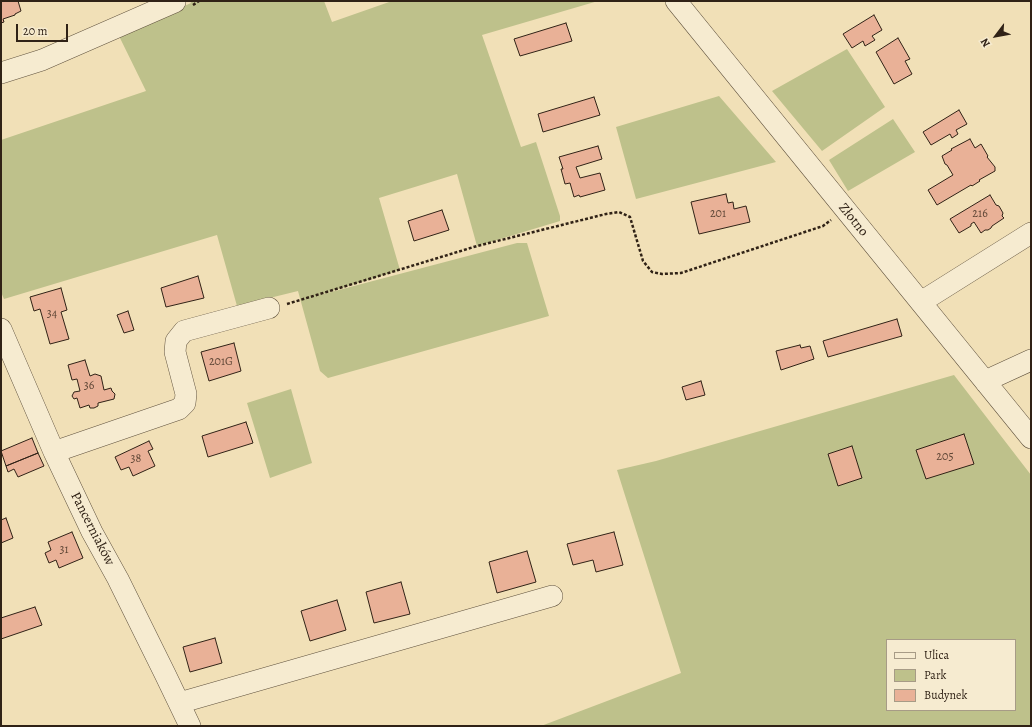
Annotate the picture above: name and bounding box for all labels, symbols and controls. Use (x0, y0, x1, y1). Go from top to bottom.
scale bar (18, 16, 70, 42)
north arrow (976, 16, 1016, 56)
text: 20 m (23, 23, 47, 39)
text: N (977, 35, 994, 50)
street label: Złotno (835, 200, 871, 240)
house number: 201 (710, 207, 726, 221)
house number: 216 (972, 207, 988, 221)
house number: 34 (47, 307, 57, 321)
house number: 201G (209, 355, 233, 369)
house number: 36 (84, 379, 94, 393)
house number: 205 (936, 450, 954, 464)
house number: 38 (131, 452, 141, 466)
street label: Pancerniaków (66, 489, 118, 569)
house number: 31 (59, 543, 69, 557)
legend (886, 639, 1016, 711)
text: Ulica (924, 647, 949, 663)
text: Park (924, 667, 947, 683)
text: Budynek (924, 687, 967, 703)

